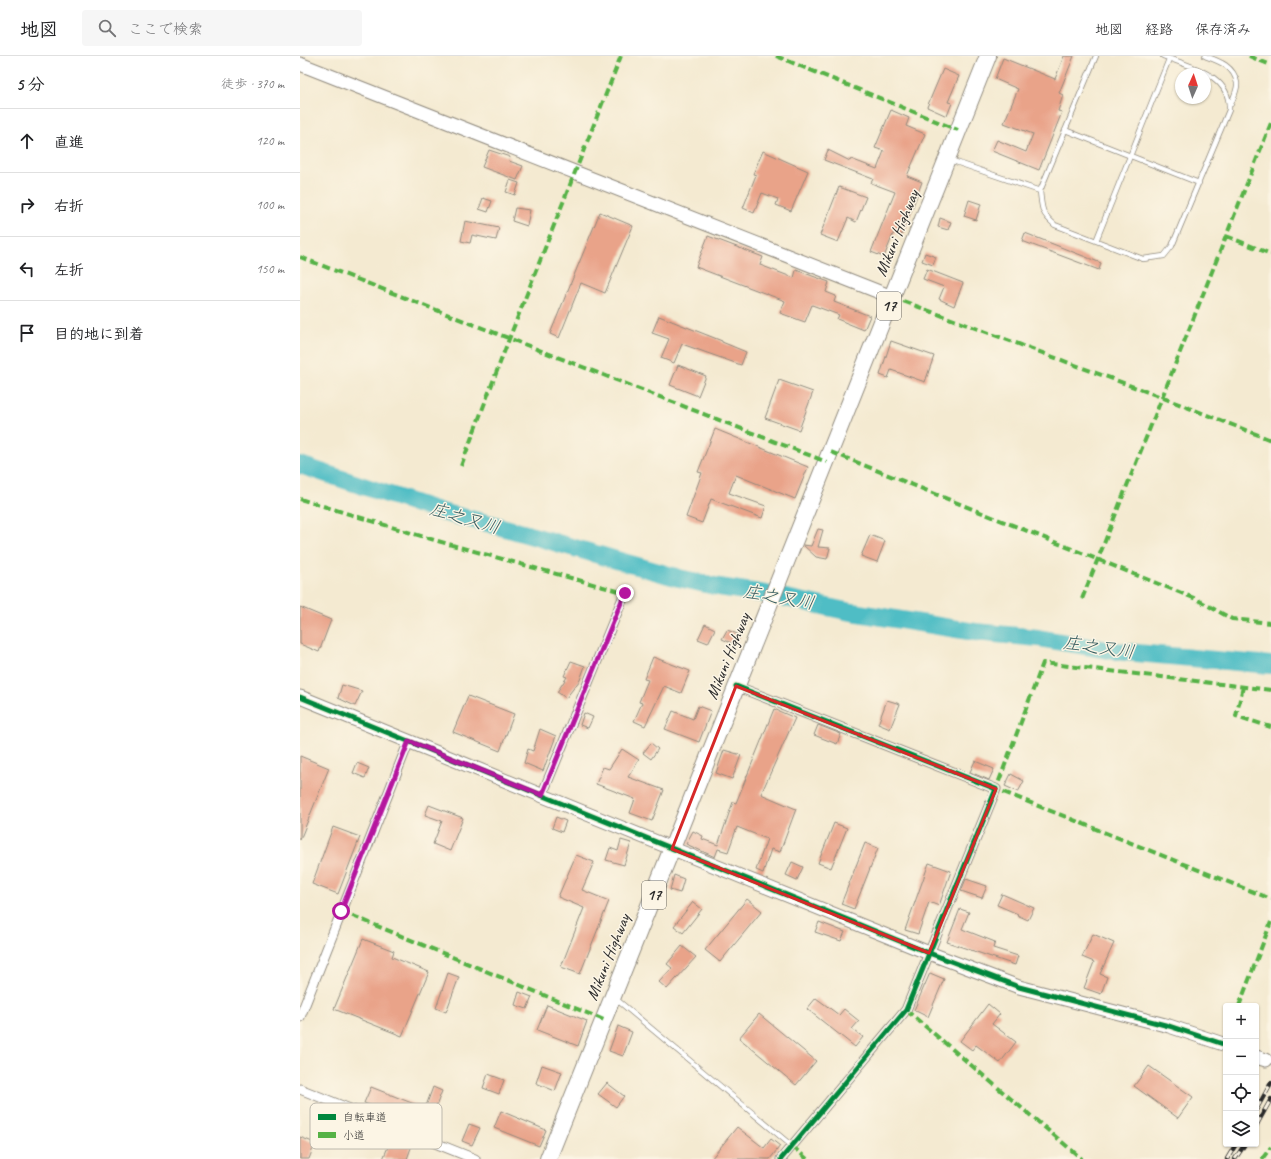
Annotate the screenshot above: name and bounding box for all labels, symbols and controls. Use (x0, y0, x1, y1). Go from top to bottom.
search box (82, 10, 362, 46)
icon: search (96, 17, 118, 39)
text: 地図 (20, 18, 58, 42)
text: ここで検索 (128, 20, 203, 39)
text: 地図 (1095, 21, 1123, 38)
text: 経路 (1145, 21, 1173, 38)
text: 保存済み (1195, 21, 1251, 38)
north arrow (1175, 68, 1211, 104)
text: 5 分 (16, 74, 45, 95)
text: 徒歩 · 370 m (221, 76, 284, 92)
icon: ahead (16, 130, 38, 152)
text: 直進 (54, 133, 84, 152)
text: 120 m (256, 133, 284, 149)
street label: Mikuni Highway (870, 186, 924, 279)
icon: right (16, 194, 38, 216)
text: 右折 (54, 197, 84, 216)
text: 100 m (256, 197, 284, 213)
icon: left (16, 258, 38, 280)
text: 左折 (54, 261, 84, 280)
text: 150 m (256, 261, 284, 277)
road number: 17 (877, 292, 901, 320)
icon: arrive (16, 322, 38, 344)
text: 目的地に到着 (54, 325, 144, 344)
water label: 庄之又川 (427, 498, 503, 538)
water label: 庄之又川 (742, 580, 816, 614)
route end (616, 584, 634, 602)
street label: Mikuni Highway (701, 609, 755, 702)
water label: 庄之又川 (1062, 631, 1136, 663)
road number: 17 (642, 881, 666, 909)
route start (332, 902, 350, 920)
street label: Mikuni Highway (581, 910, 635, 1003)
map controls (1223, 1003, 1259, 1147)
button: + (1223, 1003, 1259, 1039)
button: − (1223, 1039, 1259, 1075)
button: locate (1223, 1075, 1259, 1111)
legend (310, 1103, 442, 1149)
text: 自転車道 (343, 1110, 387, 1124)
button: layers (1223, 1111, 1259, 1147)
text: 小道 (343, 1128, 365, 1142)

